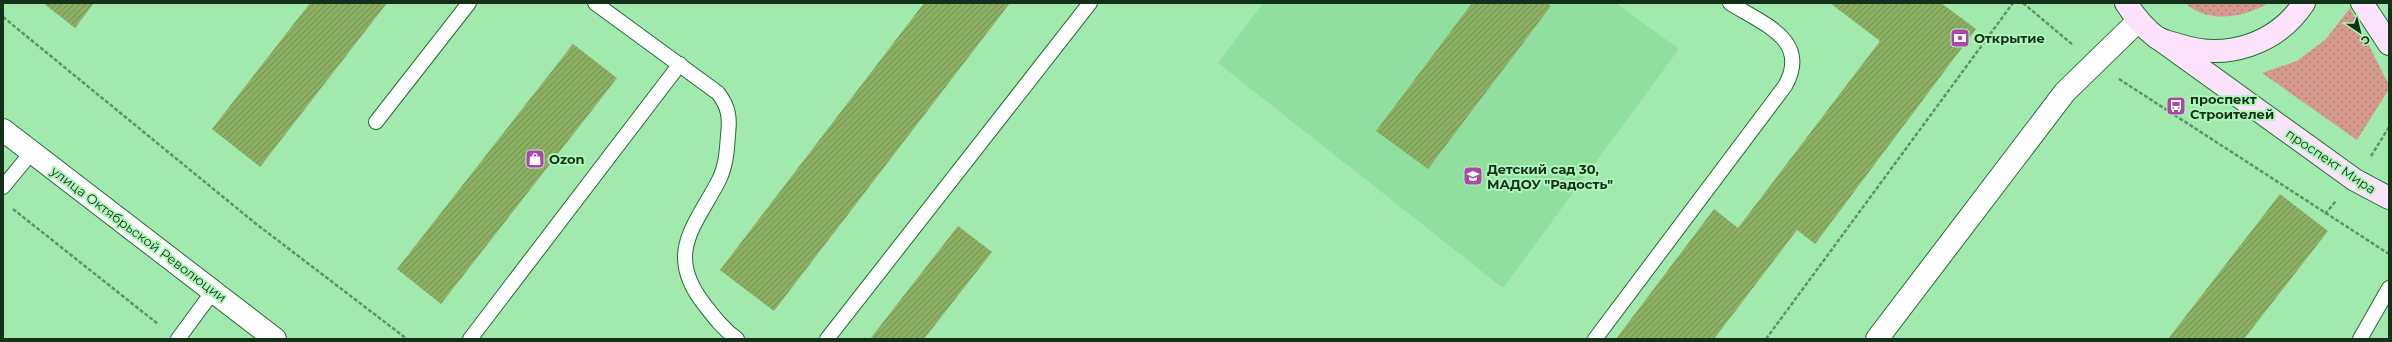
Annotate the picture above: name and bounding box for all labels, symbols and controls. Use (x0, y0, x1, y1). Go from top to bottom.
north arrow (2340, 12, 2380, 52)
bank icon: Открытие (1949, 27, 1971, 49)
place label: Открытие (1974, 30, 2045, 46)
text: С (2358, 32, 2373, 48)
place label: проспект Строителей (2190, 91, 2274, 122)
bus stop icon: проспект Строителей (2165, 95, 2187, 117)
street label: проспект Мира (2283, 125, 2379, 197)
shop icon: Ozon (524, 148, 546, 170)
place label: Ozon (549, 151, 584, 167)
place label: Детский сад 30, МАДОУ "Радость" (1487, 161, 1613, 192)
street label: улица Октябрьской Революции (47, 162, 230, 305)
school or university icon: Детский сад 30, МАДОУ "Радость" (1462, 165, 1484, 187)

